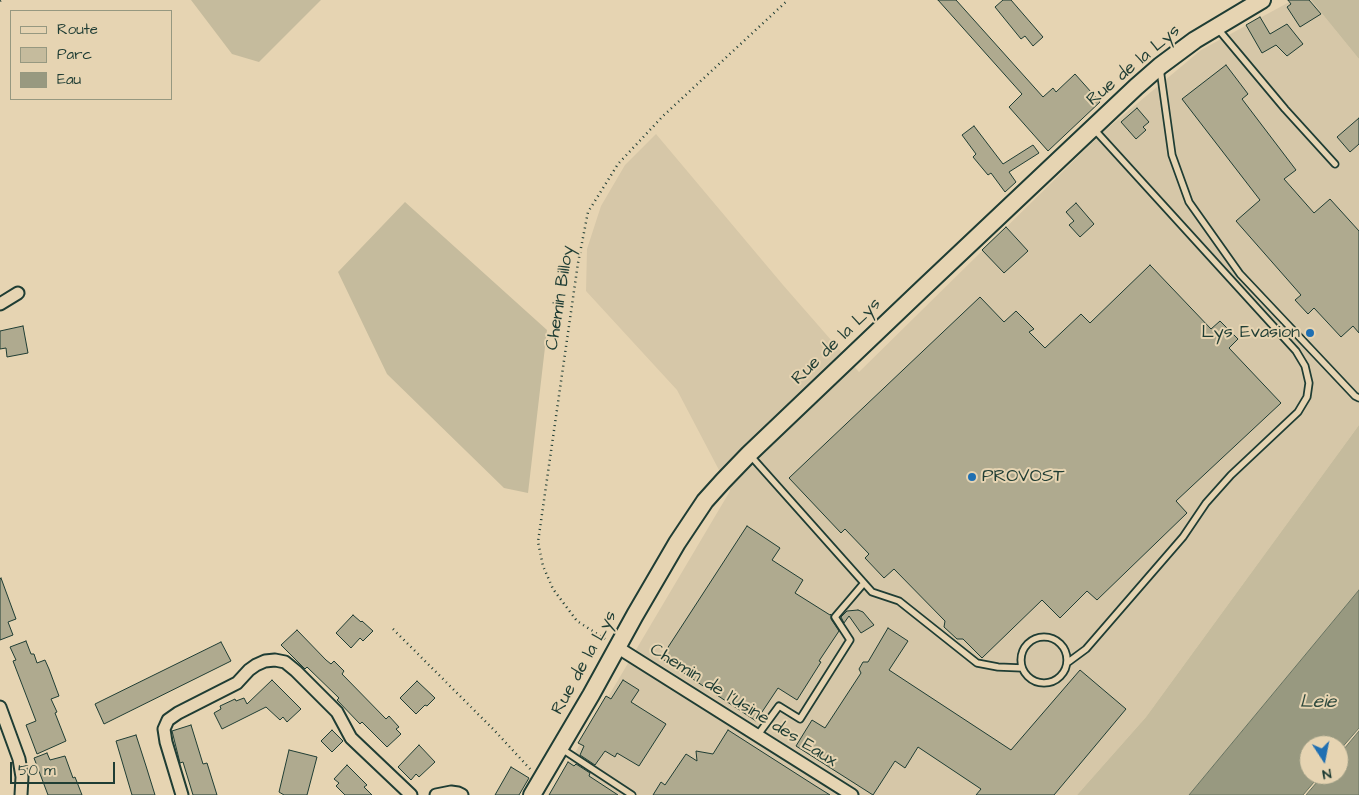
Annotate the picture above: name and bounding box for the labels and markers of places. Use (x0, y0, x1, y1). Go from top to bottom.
place label: Lys Evasion (1201, 322, 1300, 344)
marker: Lys Evasion (1304, 327, 1316, 339)
place label: PROVOST (982, 466, 1064, 488)
marker: PROVOST (966, 471, 978, 483)

